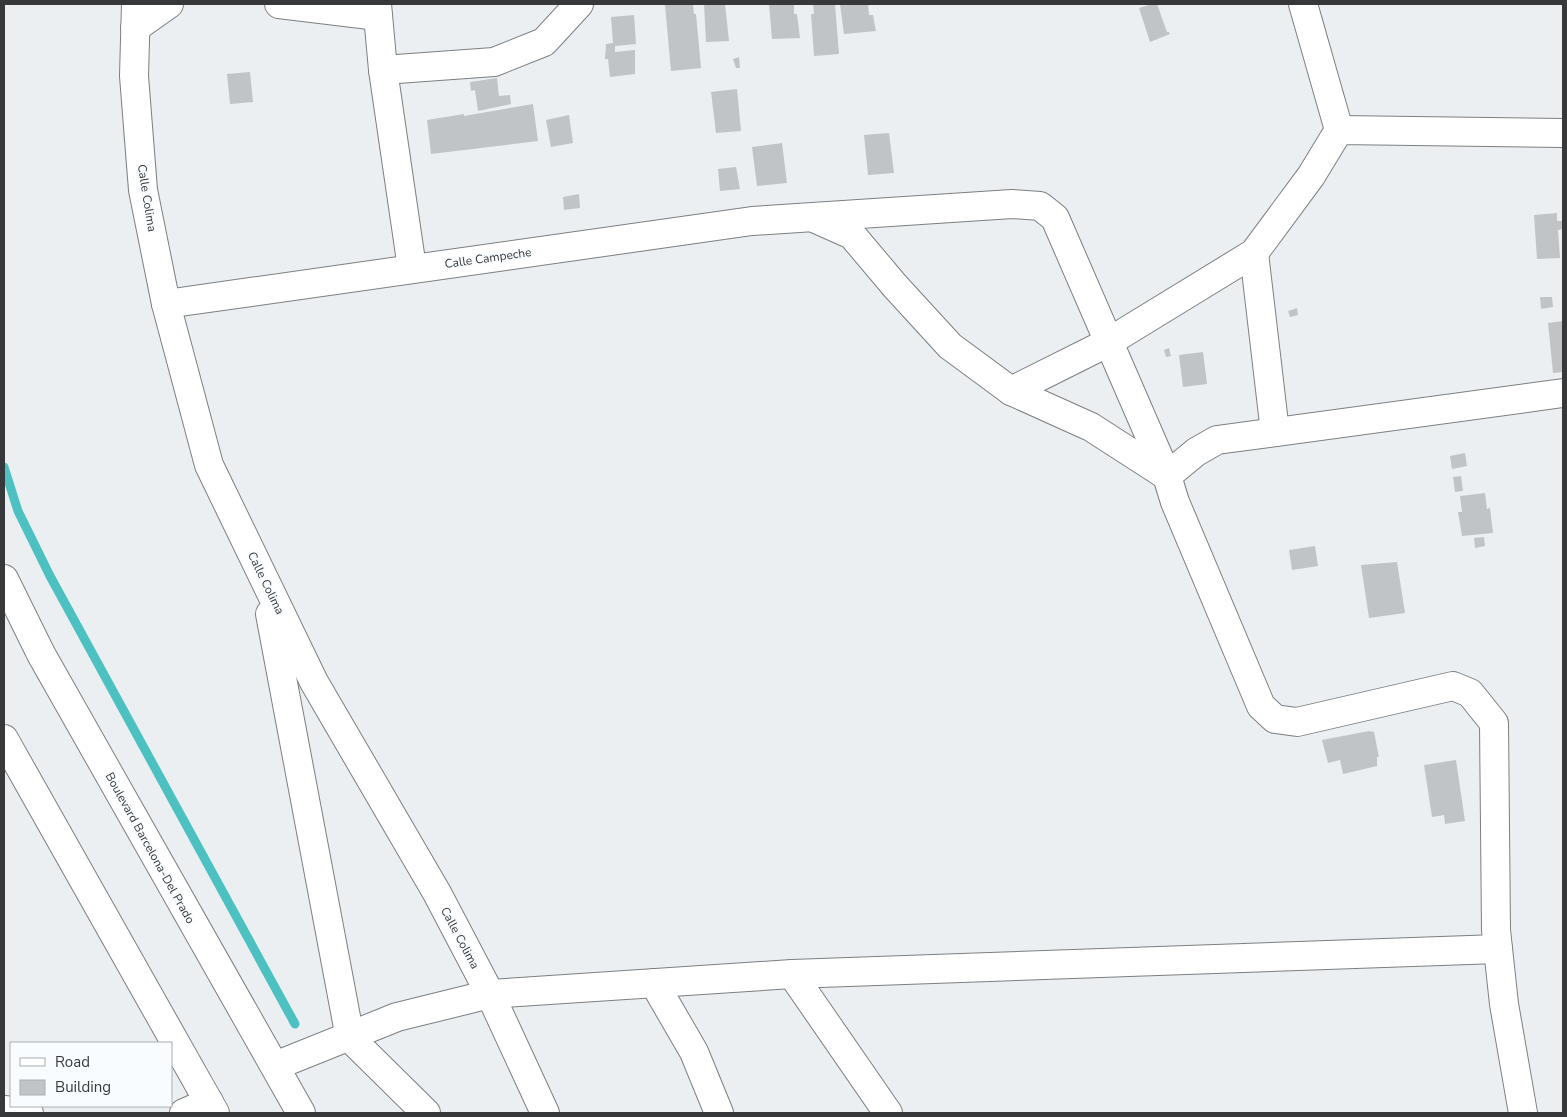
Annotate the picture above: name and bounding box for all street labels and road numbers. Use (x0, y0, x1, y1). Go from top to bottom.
street label: Calle Colima (134, 163, 160, 233)
street label: Calle Campeche (444, 244, 532, 272)
street label: Calle Colima (244, 549, 288, 617)
street label: Boulevard Barcelona-Del Prado (102, 769, 199, 927)
street label: Calle Colima (437, 904, 483, 972)

